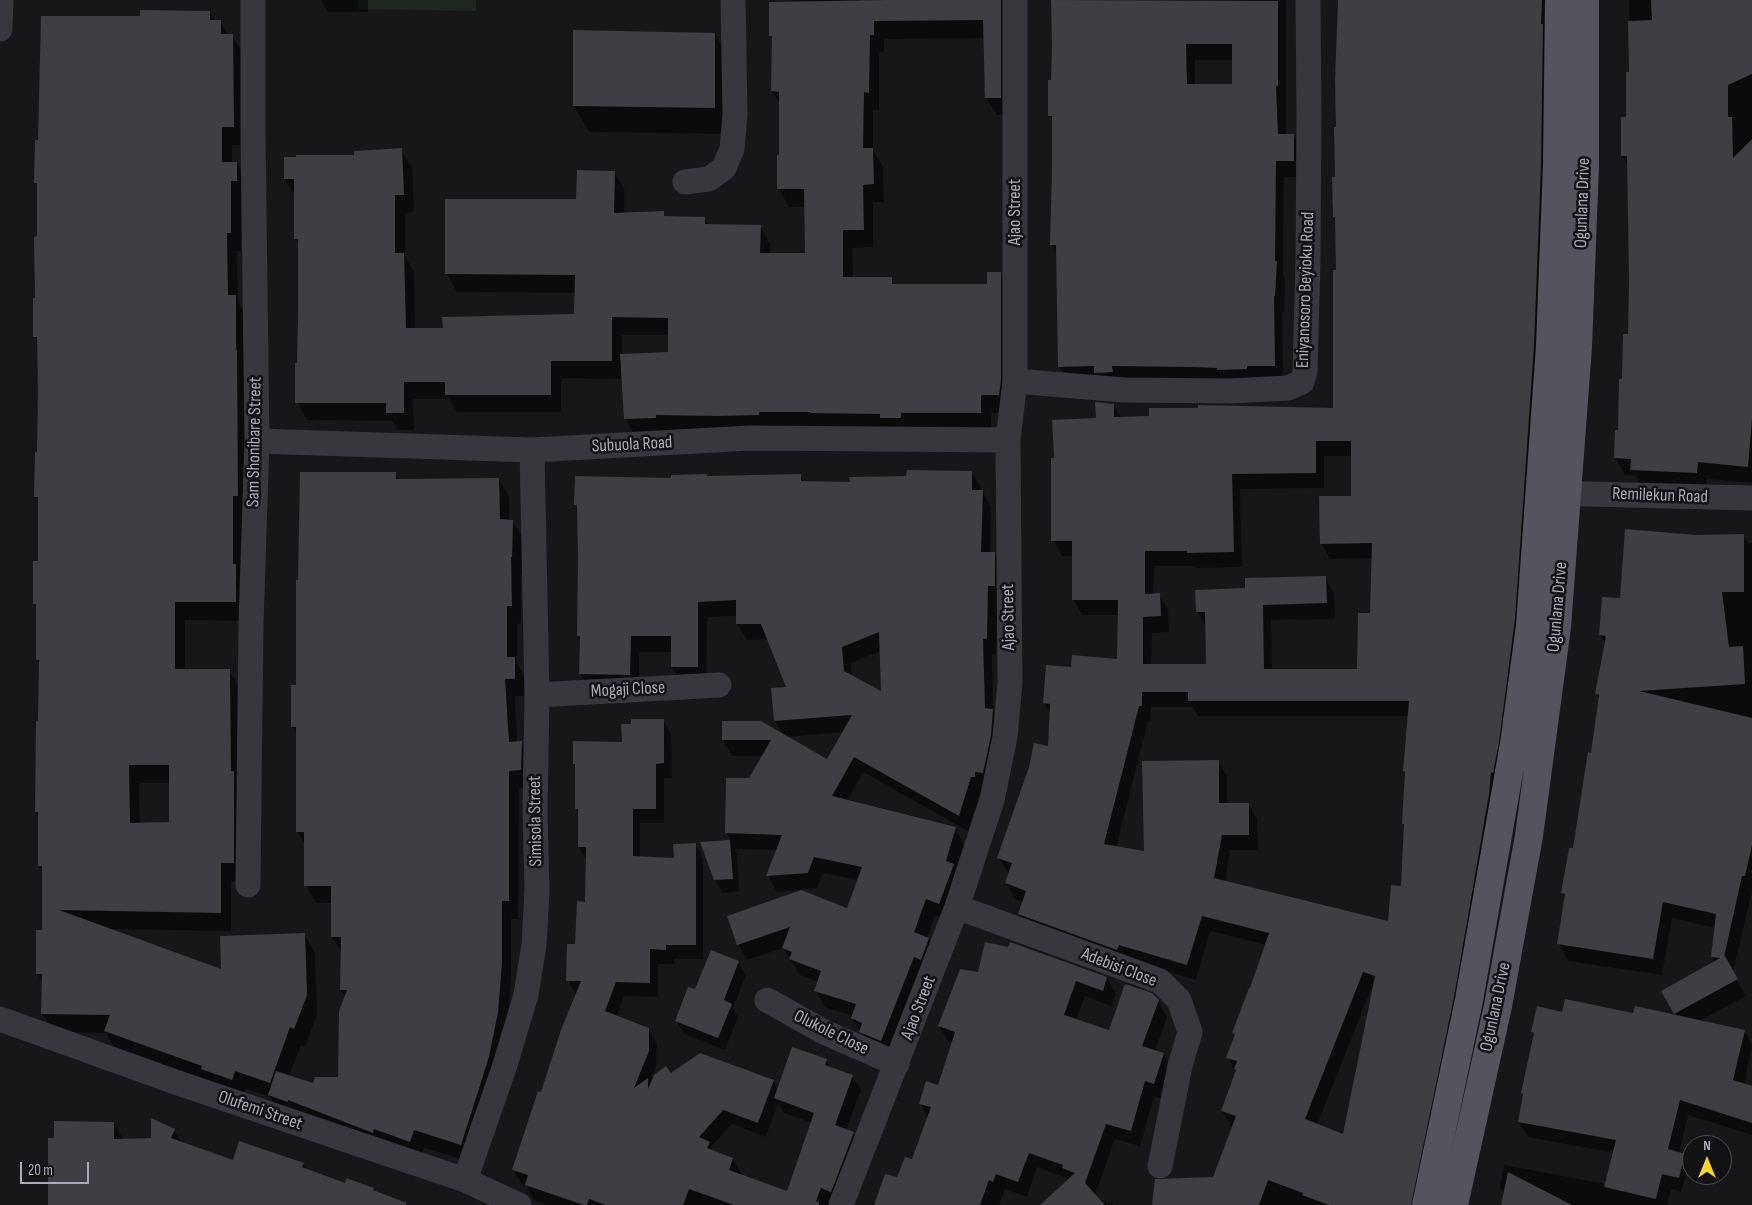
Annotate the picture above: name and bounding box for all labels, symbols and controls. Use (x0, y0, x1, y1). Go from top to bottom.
street label: Ogunlana Drive (1571, 157, 1595, 249)
street label: Ajao Street (1004, 179, 1026, 245)
street label: Eniyanosoro Beyioku Road (1292, 211, 1320, 369)
street label: Sam Shonibare Street (243, 377, 267, 507)
street label: Subuola Road (591, 432, 673, 458)
street label: Remilekun Road (1612, 484, 1708, 508)
street label: Ogunlana Drive (1543, 561, 1573, 653)
street label: Ajao Street (998, 584, 1020, 650)
street label: Mogaji Close (590, 677, 666, 703)
street label: Simisola Street (524, 775, 548, 867)
street label: Adebisi Close (1078, 944, 1160, 992)
street label: Ogunlana Drive (1476, 961, 1516, 1053)
street label: Ajao Street (897, 973, 941, 1043)
street label: Olukole Close (790, 1006, 872, 1060)
street label: Olufemi Street (215, 1087, 305, 1135)
north arrow (1682, 1135, 1732, 1185)
text: N (1703, 1137, 1711, 1154)
scale bar (22, 1152, 91, 1184)
text: 20 m (28, 1161, 53, 1180)

